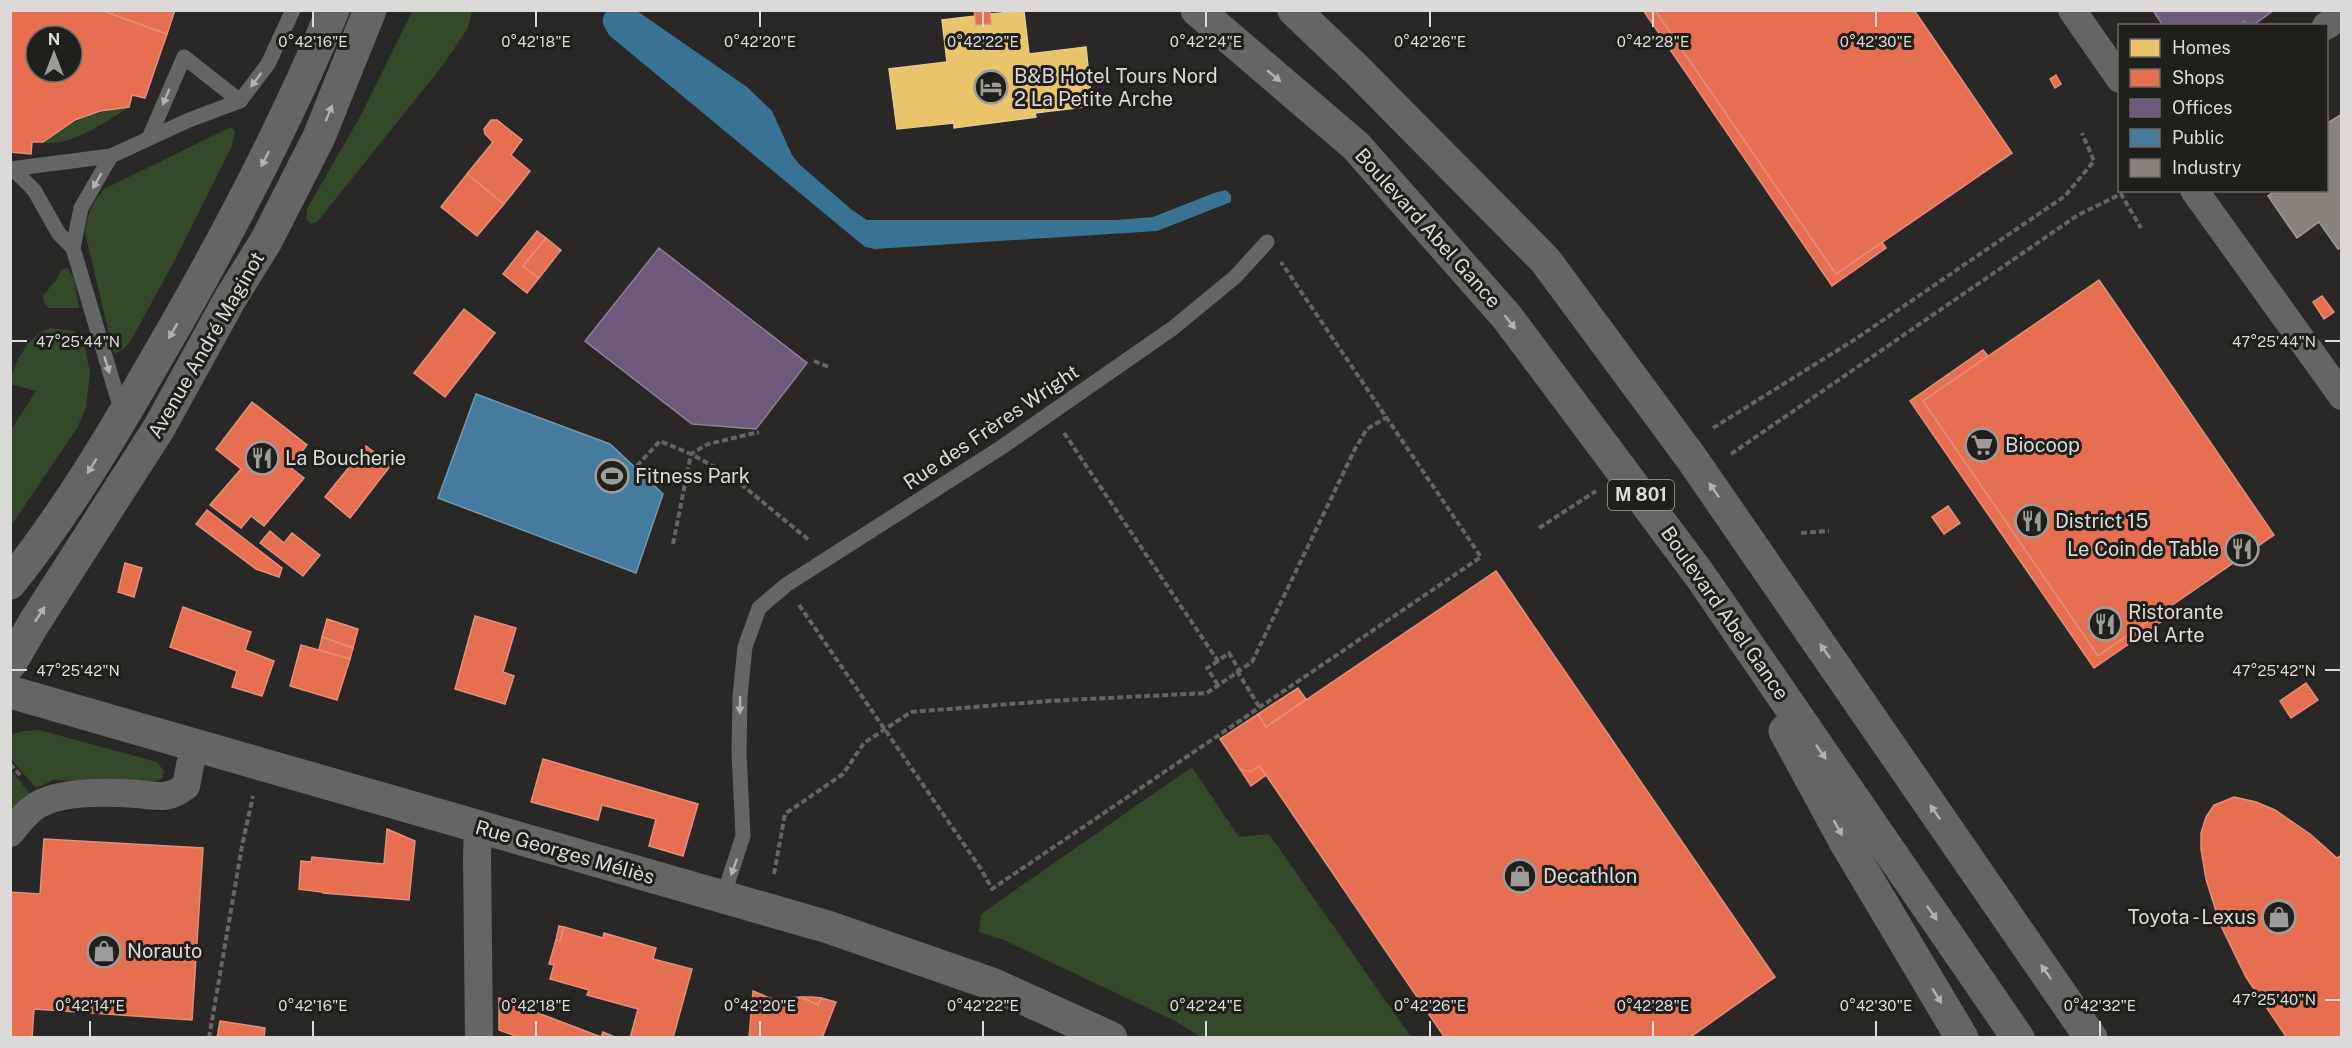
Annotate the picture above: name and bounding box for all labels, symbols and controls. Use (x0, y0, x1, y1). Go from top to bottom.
north arrow (24, 24, 84, 84)
legend (2118, 24, 2328, 192)
text: N (48, 30, 60, 49)
text: 0°42'16"E (278, 33, 348, 50)
text: 0°42'18"E (501, 33, 571, 50)
text: 0°42'20"E (724, 33, 796, 50)
text: 0°42'22"E (947, 33, 1019, 50)
text: 0°42'24"E (1170, 33, 1242, 50)
text: 0°42'26"E (1394, 33, 1466, 50)
text: 0°42'28"E (1617, 33, 1689, 50)
text: 0°42'30"E (1840, 33, 1912, 50)
text: Homes (2172, 37, 2231, 58)
place label: B&B Hotel Tours Nord 2 La Petite Arche (1014, 64, 1218, 111)
text: Shops (2172, 67, 2224, 88)
hotel icon: B&B Hotel Tours Nord 2 La Petite Arche (973, 69, 1009, 105)
one-way arrow (1266, 69, 1281, 82)
one-way arrow (250, 72, 262, 88)
one-way arrow (161, 89, 171, 107)
text: Offices (2172, 97, 2232, 118)
one-way arrow (324, 104, 334, 122)
text: Public (2172, 127, 2224, 148)
street label: Boulevard Abel Gance (1350, 143, 1506, 313)
one-way arrow (261, 151, 270, 168)
text: Industry (2172, 157, 2242, 178)
one-way arrow (92, 173, 102, 190)
street label: Avenue André Maginot (143, 247, 269, 443)
one-way arrow (1504, 314, 1516, 329)
one-way arrow (167, 323, 178, 339)
text: 47°25'44"N (36, 333, 120, 350)
text: 47°25'44"N (2232, 333, 2316, 350)
one-way arrow (103, 356, 113, 374)
street label: Rue des Frères Wright (899, 359, 1083, 495)
supermarket icon: Biocoop (1964, 427, 2000, 463)
place label: Biocoop (2005, 433, 2080, 457)
restaurant icon: La Boucherie (244, 440, 280, 476)
place label: La Boucherie (285, 446, 406, 470)
one-way arrow (87, 457, 98, 474)
sports icon: Fitness Park (594, 458, 630, 494)
place label: Fitness Park (635, 464, 750, 488)
road number: M 801 (1608, 480, 1674, 510)
one-way arrow (1708, 483, 1720, 499)
restaurant icon: District 15 (2014, 503, 2050, 539)
place label: District 15 (2055, 509, 2148, 533)
street label: Boulevard Abel Gance (1656, 522, 1794, 704)
restaurant icon: Le Coin de Table (2224, 531, 2260, 567)
place label: Le Coin de Table (2067, 537, 2219, 561)
place label: Ristorante Del Arte (2128, 600, 2224, 647)
one-way arrow (34, 606, 46, 622)
restaurant icon: Ristorante Del Arte (2087, 606, 2123, 642)
one-way arrow (1819, 643, 1830, 659)
text: 47°25'42"N (36, 662, 120, 679)
text: 47°25'42"N (2232, 662, 2316, 679)
one-way arrow (735, 696, 745, 715)
one-way arrow (1815, 744, 1826, 760)
one-way arrow (1929, 804, 1941, 820)
street label: Rue Georges Méliès (473, 815, 657, 889)
one-way arrow (1833, 820, 1843, 837)
one-way arrow (728, 858, 738, 876)
shop icon: Decathlon (1502, 858, 1538, 894)
place label: Decathlon (1543, 864, 1637, 888)
shop icon: Toyota - Lexus (2261, 899, 2297, 935)
one-way arrow (1926, 904, 1938, 920)
place label: Toyota - Lexus (2128, 905, 2256, 929)
shop icon: Norauto (86, 933, 122, 969)
place label: Norauto (127, 939, 202, 963)
one-way arrow (2041, 964, 2052, 980)
one-way arrow (1931, 988, 1942, 1004)
text: 47°25'40"N (2232, 991, 2316, 1008)
text: 0°42'14"E (55, 997, 125, 1014)
text: 0°42'16"E (278, 997, 348, 1014)
text: 0°42'18"E (501, 997, 571, 1014)
text: 0°42'20"E (724, 997, 796, 1014)
text: 0°42'22"E (947, 997, 1019, 1014)
text: 0°42'24"E (1170, 997, 1242, 1014)
text: 0°42'26"E (1394, 997, 1466, 1014)
text: 0°42'28"E (1617, 997, 1689, 1014)
text: 0°42'30"E (1840, 997, 1912, 1014)
text: 0°42'32"E (2064, 997, 2136, 1014)

